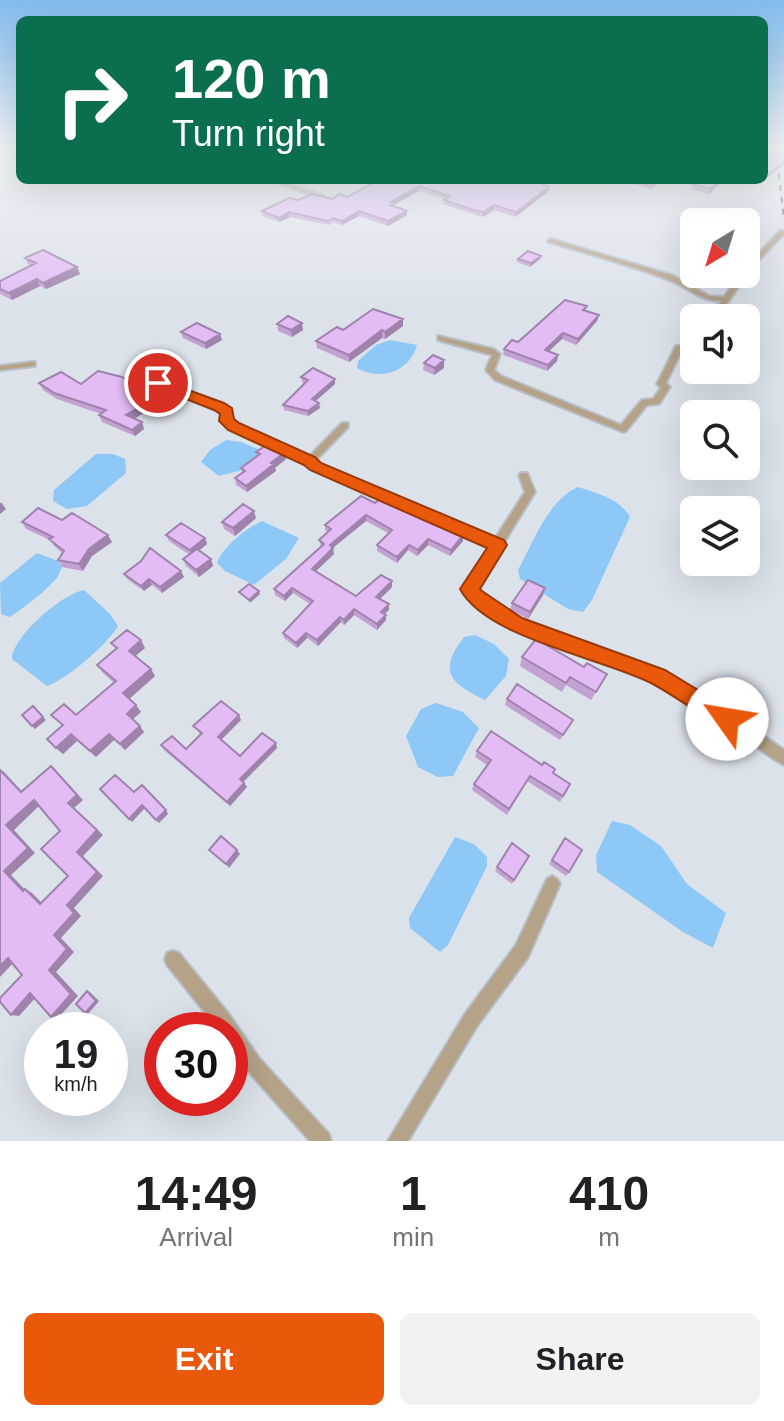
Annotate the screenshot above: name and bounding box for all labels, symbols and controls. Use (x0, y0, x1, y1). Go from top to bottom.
text: 120 m (172, 47, 331, 110)
icon: right (40, 48, 144, 152)
text: Turn right (172, 113, 325, 154)
north arrow (680, 208, 760, 288)
map controls (680, 208, 760, 576)
button: sound (680, 304, 760, 384)
pin (124, 349, 192, 417)
icon: arrive (136, 361, 180, 405)
button: search (680, 400, 760, 480)
button: layers (680, 496, 760, 576)
position arrow (685, 677, 769, 761)
speed limit sign: 30 (144, 1012, 248, 1116)
text: 19 (54, 1032, 98, 1076)
text: km/h (54, 1073, 98, 1095)
text: 14:49 (135, 1167, 258, 1220)
text: 1 (400, 1167, 427, 1220)
text: 410 (569, 1167, 649, 1220)
text: Arrival (159, 1222, 233, 1252)
text: min (392, 1222, 434, 1252)
text: m (598, 1222, 620, 1252)
button: Exit (24, 1313, 384, 1405)
button: Share (400, 1313, 760, 1405)

